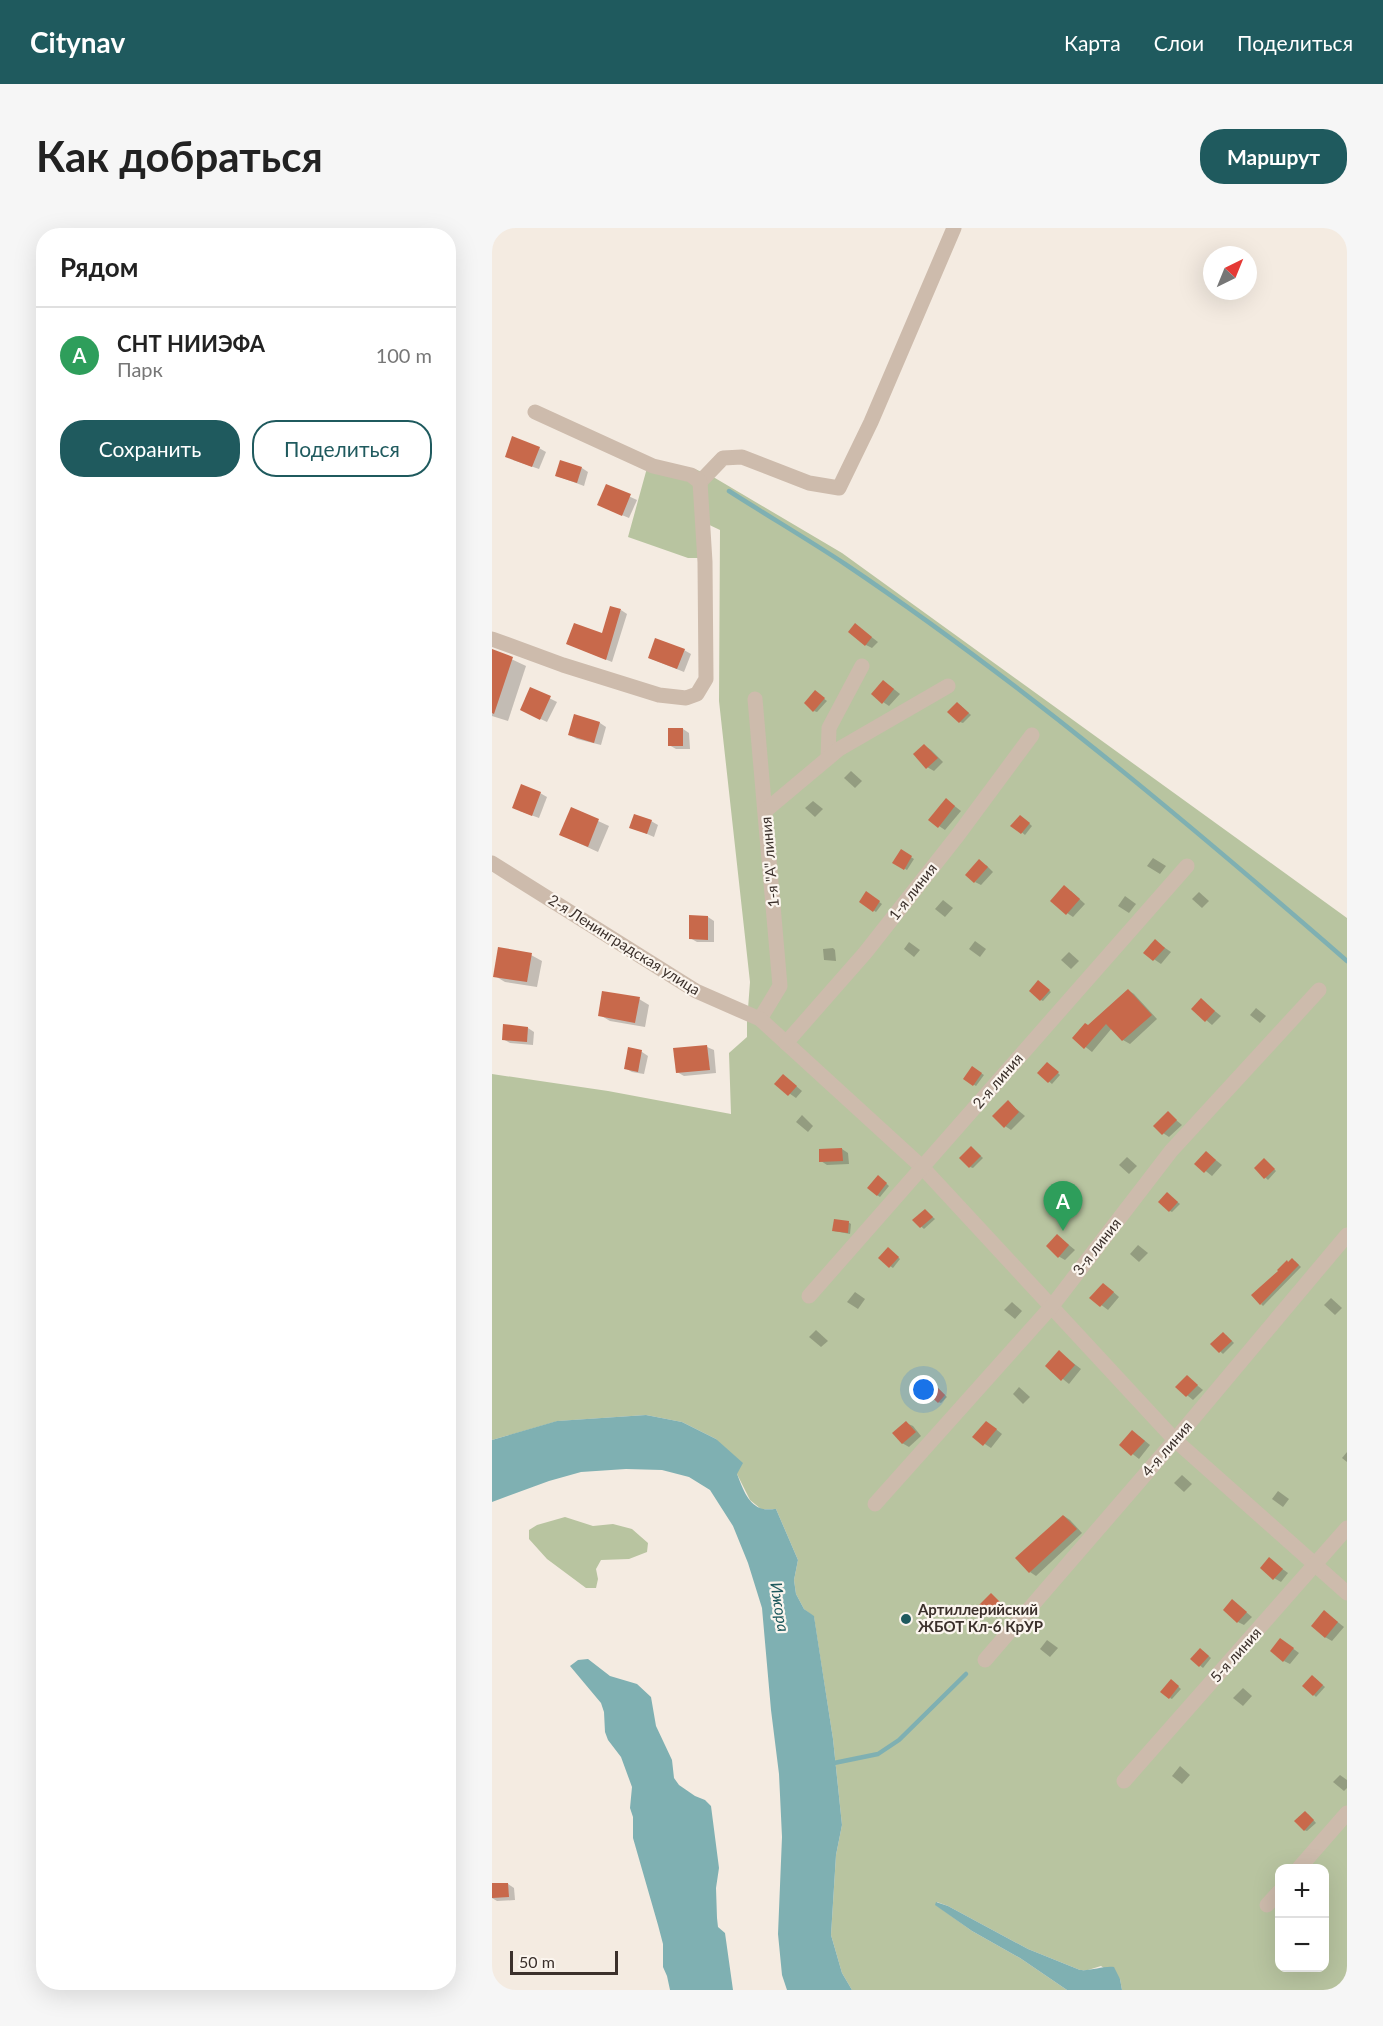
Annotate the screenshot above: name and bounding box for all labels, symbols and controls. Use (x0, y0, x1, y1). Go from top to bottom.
text: Citynav (30, 25, 125, 59)
text: Карта (1064, 30, 1121, 55)
text: Слои (1154, 30, 1204, 55)
text: Поделиться (1237, 30, 1353, 55)
button: Маршрут (1200, 129, 1347, 184)
text: Как добраться (36, 131, 323, 181)
north arrow (1203, 246, 1257, 300)
text: Рядом (60, 251, 138, 283)
text: СНТ НИИЭФА (117, 330, 265, 357)
text: A (73, 343, 86, 367)
text: 100 m (376, 343, 432, 367)
text: Парк (117, 357, 163, 381)
button: Сохранить (60, 420, 240, 477)
button: Поделиться (252, 420, 432, 477)
street label: 1-я "А" линия (756, 816, 782, 908)
street label: 1-я линия (884, 859, 940, 923)
street label: 2-я Ленинградская улица (545, 890, 704, 998)
street label: 2-я линия (968, 1049, 1026, 1112)
pin: A (1044, 1182, 1082, 1231)
street label: 3-я линия (1068, 1214, 1124, 1278)
your location (909, 1375, 938, 1404)
street label: 4-я линия (1137, 1417, 1195, 1480)
water label: Ижора (767, 1581, 794, 1633)
place label: Артиллерийский ЖБОТ Кл-6 КрУР (917, 1600, 1043, 1635)
marker: Артиллерийский ЖБОТ Кл-6 КрУР (899, 1612, 913, 1626)
street label: 5-я линия (1206, 1623, 1264, 1685)
map controls (1275, 1864, 1329, 1972)
button: + (1275, 1864, 1329, 1918)
button: − (1275, 1918, 1329, 1972)
scale bar (510, 1948, 618, 1976)
text: 50 m (519, 1952, 555, 1971)

